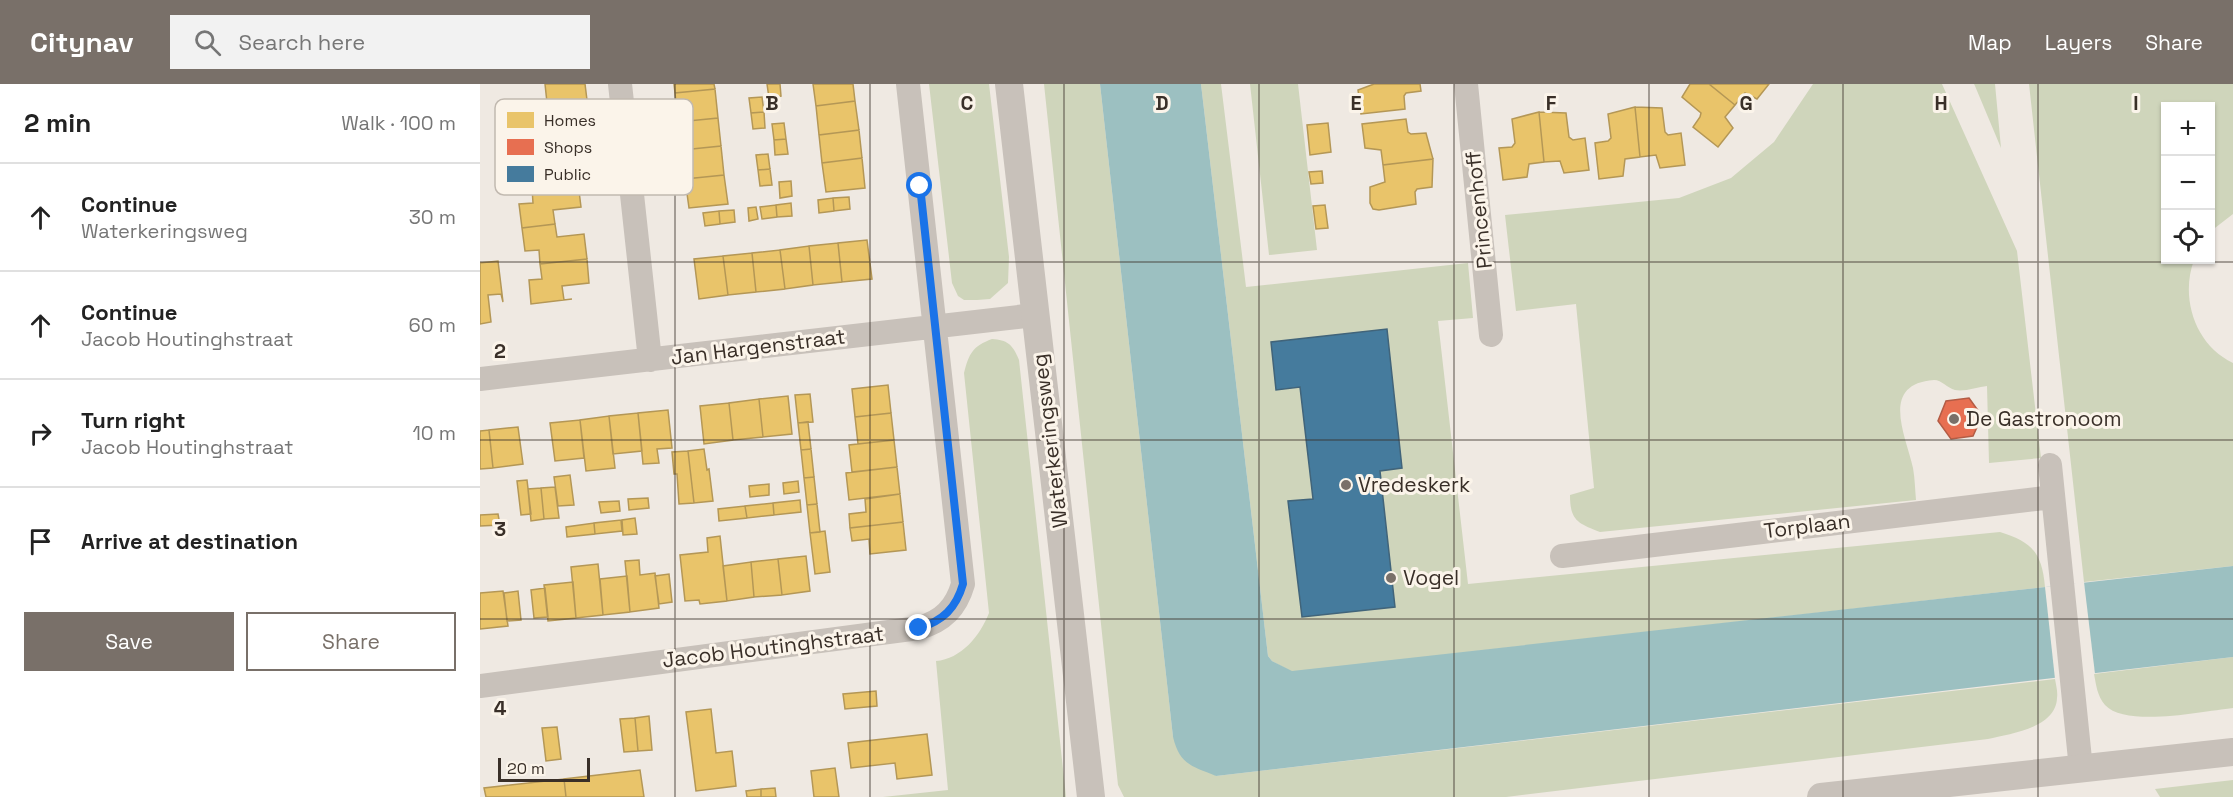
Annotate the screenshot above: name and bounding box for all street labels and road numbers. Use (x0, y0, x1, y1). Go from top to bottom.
street label: Princenhoff (1459, 150, 1498, 270)
street label: Jan Hargenstraat (669, 322, 847, 371)
street label: Waterkeringsweg (1025, 352, 1074, 530)
street label: Torplaan (1762, 507, 1852, 544)
street label: Jacob Houtinghstraat (661, 620, 885, 673)

